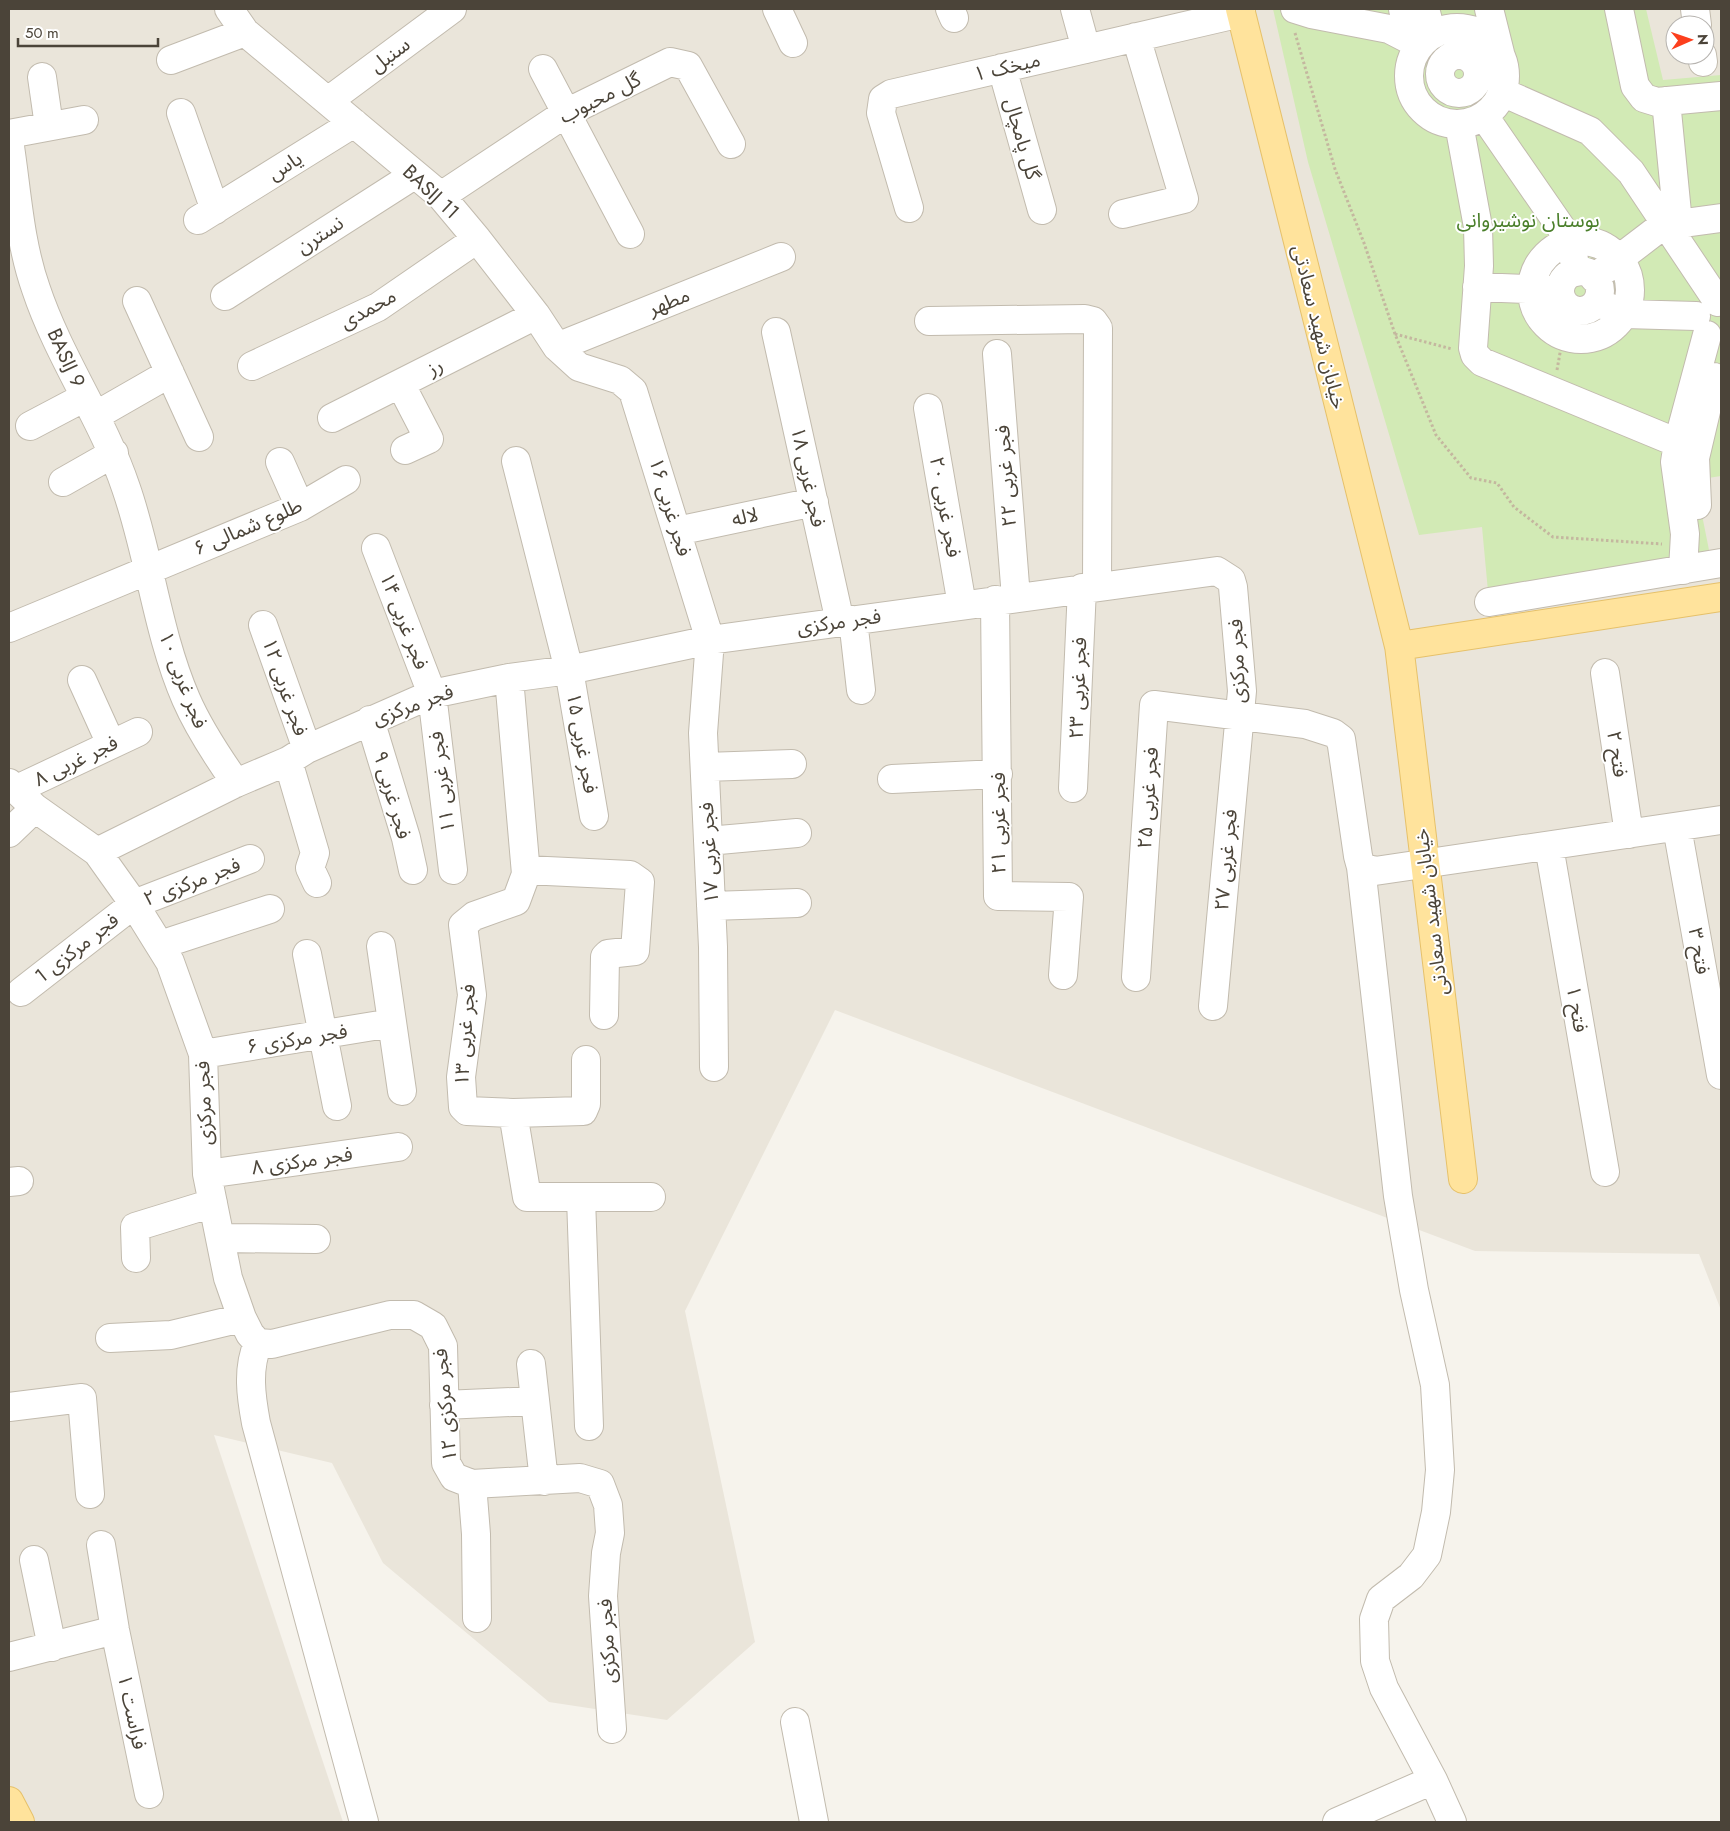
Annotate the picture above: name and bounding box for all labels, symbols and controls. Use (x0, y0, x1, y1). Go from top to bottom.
scale bar (18, 15, 158, 47)
north arrow (1665, 15, 1715, 65)
text: 50 m (25, 22, 59, 44)
street label: سنبل (364, 30, 416, 80)
text: N (1693, 34, 1713, 45)
street label: میخک ۱ (971, 45, 1043, 89)
street label: گل محبوب (554, 65, 647, 131)
street label: گل پامچال (997, 95, 1048, 184)
street label: یاس (262, 144, 308, 188)
street label: BASIJ 11 (396, 158, 466, 226)
park label: بوستان نوشیروانی (1456, 206, 1600, 235)
street label: نسترن (291, 209, 349, 261)
street label: خیابان شهید سعادتی (1285, 242, 1353, 412)
street label: مطهر (643, 281, 694, 324)
street label: محمدی (334, 282, 402, 336)
street label: BASIJ 9 (40, 324, 92, 392)
street label: رز (421, 351, 448, 384)
street label: فجر غربی ۱۸ (783, 424, 833, 530)
street label: فجر غربی ۲۲ (988, 424, 1024, 528)
street label: فجر غربی ۱۶ (641, 454, 699, 560)
street label: فجر غربی ۲۰ (922, 454, 968, 560)
street label: طلوع شمالی ۶ (189, 491, 307, 563)
street label: لاله (729, 500, 761, 534)
street label: فجر غربی ۱۴ (372, 568, 436, 674)
street label: فجر مرکزی (795, 602, 883, 642)
street label: فجر مرکزی (1221, 618, 1253, 704)
street label: فجر غربی ۱۰ (151, 627, 215, 733)
street label: فجر غربی ۱۲ (255, 634, 315, 740)
street label: فجر غربی ۲۳ (1062, 636, 1094, 739)
street label: فجر مرکزی (368, 677, 458, 733)
street label: فجر غربی ۱۵ (559, 690, 605, 796)
street label: فجر غربی ۸ (29, 728, 123, 794)
street label: فتح ۲ (1599, 729, 1635, 779)
street label: فجر غربی ۱۱ (421, 730, 463, 834)
street label: فجر غربی ۲۵ (1130, 746, 1166, 850)
street label: فجر غربی ۹ (366, 747, 418, 843)
street label: فجر غربی ۲۱ (984, 772, 1013, 874)
street label: فجر غربی ۱۷ (692, 801, 726, 905)
street label: فجر غربی ۲۷ (1207, 808, 1245, 912)
street label: خیابان شهید سعادتی (1406, 827, 1456, 997)
street label: فجر مرکزی ۲ (139, 850, 245, 914)
street label: فجر مرکزی 1 (29, 906, 125, 990)
street label: فتح ۳ (1681, 925, 1717, 977)
street label: فجر غربی ۱۳ (447, 983, 483, 1087)
street label: فتح ۱ (1559, 983, 1595, 1035)
street label: فجر مرکزی ۶ (244, 1017, 350, 1061)
street label: فجر مرکزی (188, 1060, 220, 1146)
street label: فجر مرکزی ۸ (249, 1140, 355, 1182)
street label: فجر مرکزی ۱۲ (426, 1347, 464, 1463)
street label: فجر مرکزی (590, 1598, 624, 1684)
street label: فراست ۱ (110, 1672, 154, 1752)

